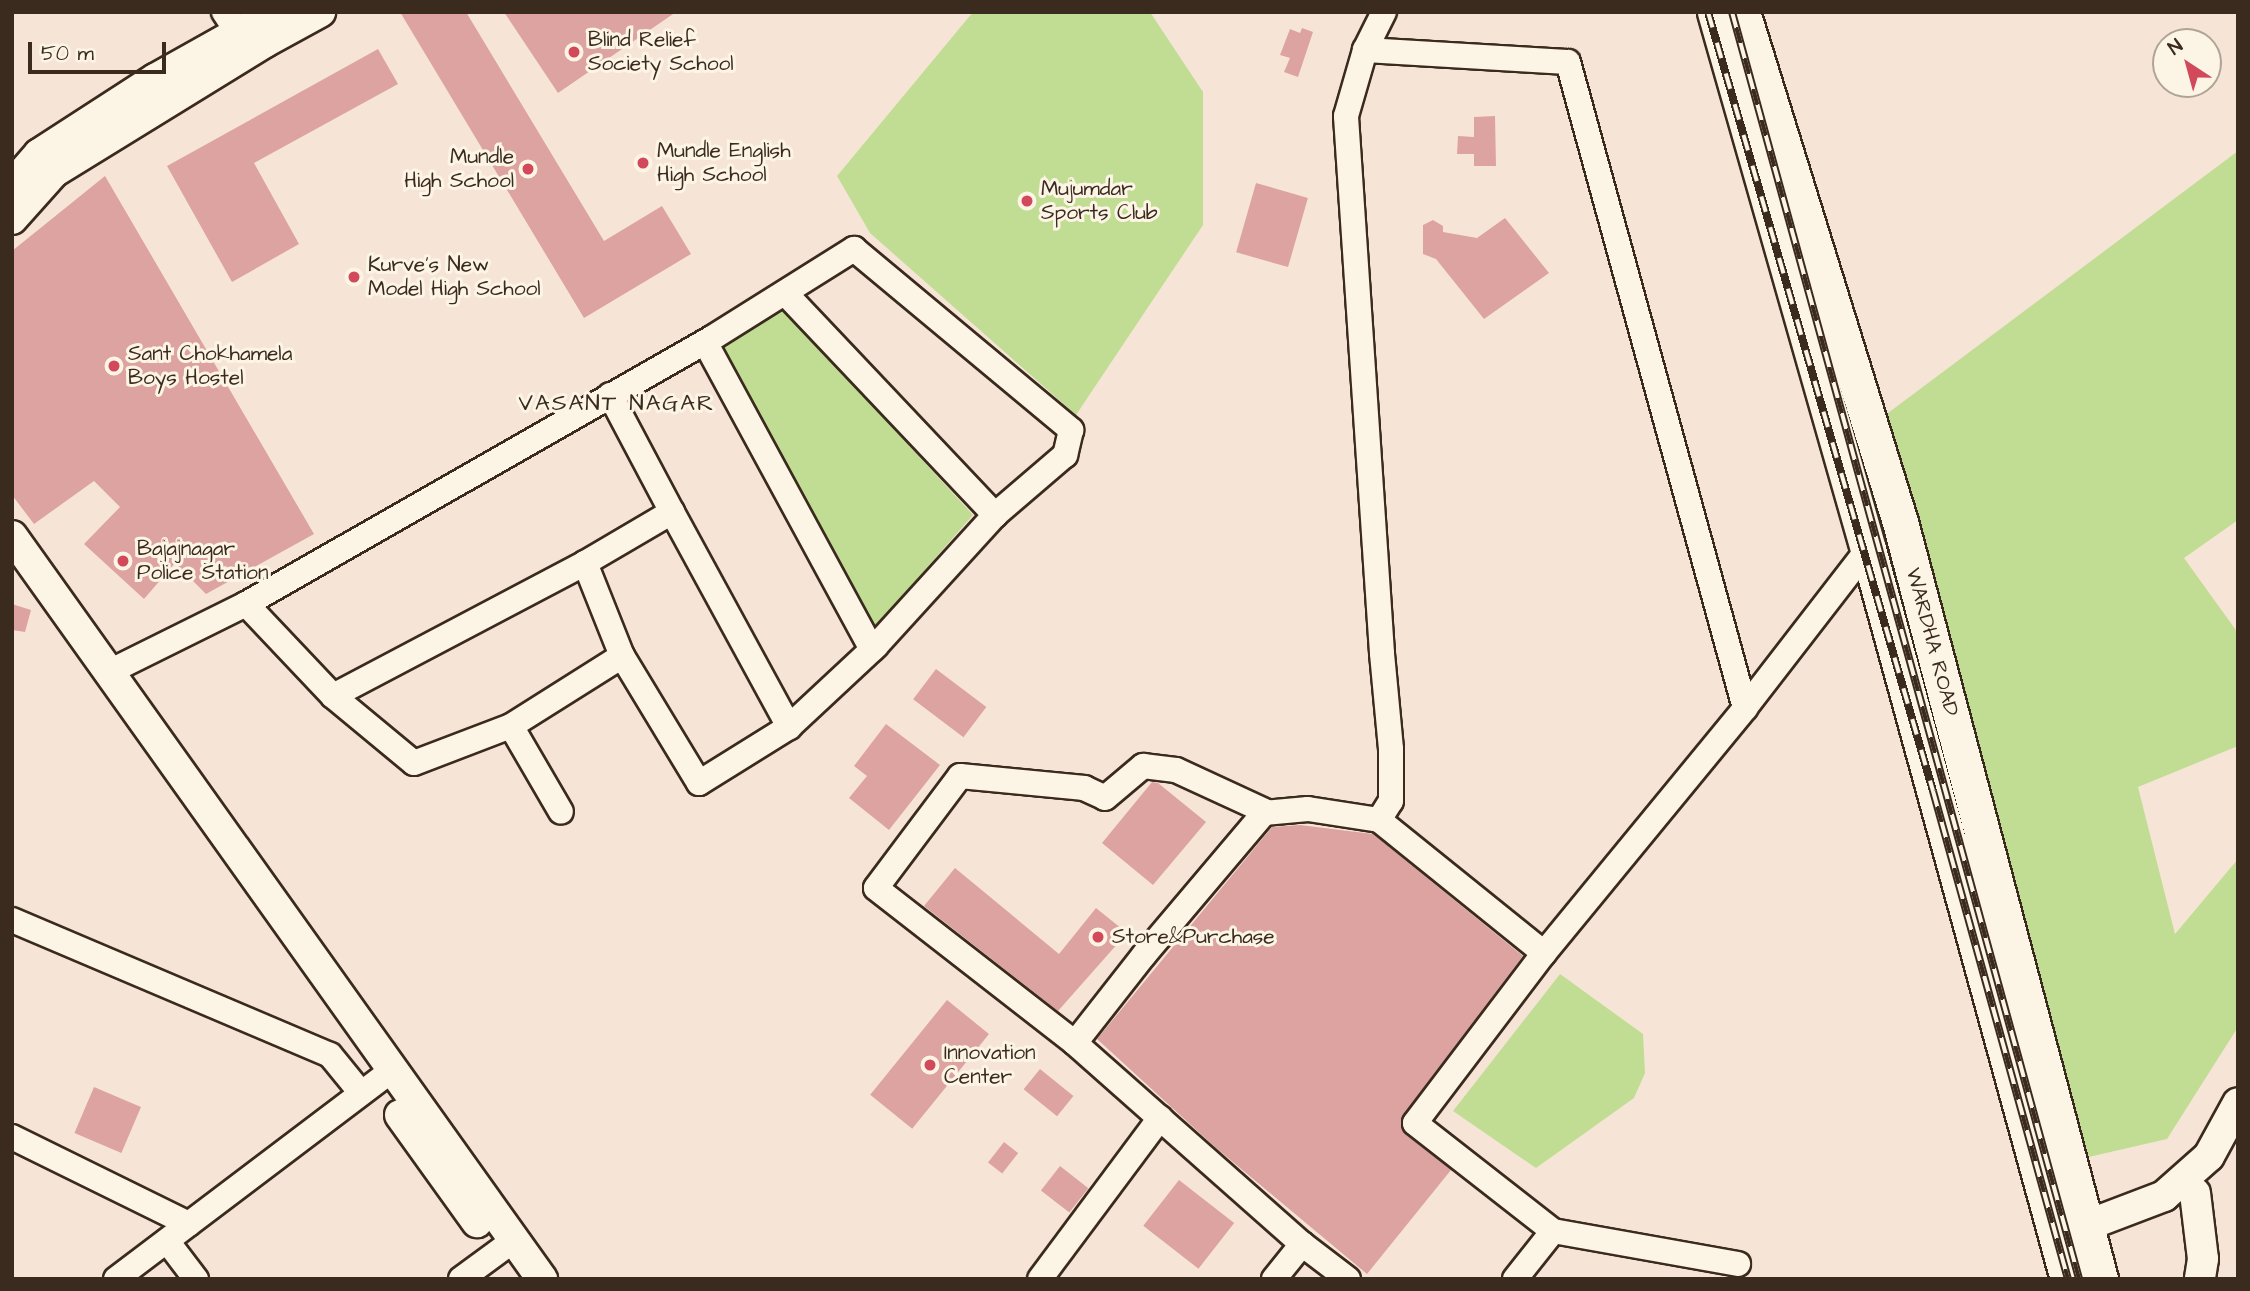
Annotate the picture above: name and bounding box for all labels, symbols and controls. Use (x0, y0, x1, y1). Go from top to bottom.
place label: Blind Relief Society School (588, 27, 734, 77)
scale bar (32, 28, 170, 72)
north arrow (2152, 28, 2222, 98)
text: N (2163, 33, 2188, 62)
text: 50 m (41, 39, 94, 68)
marker: Blind Relief Society School (566, 44, 582, 60)
place label: Mundle English High School (657, 138, 791, 188)
place label: Mundle High School (404, 144, 514, 194)
marker: Mundle English High School (635, 155, 651, 171)
marker: Mundle High School (520, 161, 536, 177)
place label: Mujumdar Sports Club (1041, 176, 1158, 226)
marker: Mujumdar Sports Club (1019, 193, 1035, 209)
place label: Kurve's New Model High School (368, 252, 541, 302)
marker: Kurve's New Model High School (346, 269, 362, 285)
place label: Sant Chokhamela Boys Hostel (128, 341, 292, 391)
marker: Sant Chokhamela Boys Hostel (106, 358, 122, 374)
district label: VASANT NAGAR (520, 389, 714, 417)
place label: Bajajnagar Police Station (137, 536, 268, 586)
marker: Bajajnagar Police Station (115, 553, 131, 569)
street label: WARDHA ROAD (1900, 565, 1964, 719)
place label: Store&Purchase (1112, 924, 1275, 950)
marker: Store&Purchase (1090, 929, 1106, 945)
place label: Innovation Center (944, 1040, 1036, 1090)
marker: Innovation Center (922, 1057, 938, 1073)

